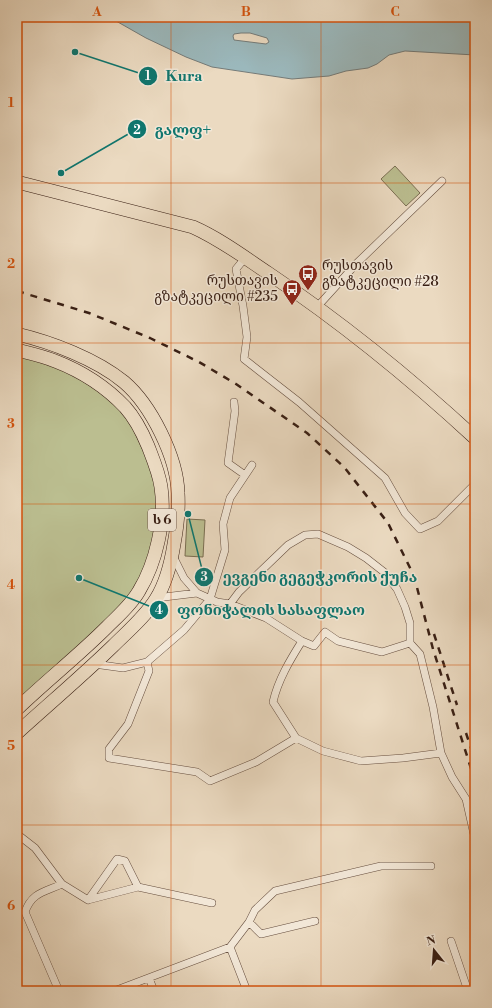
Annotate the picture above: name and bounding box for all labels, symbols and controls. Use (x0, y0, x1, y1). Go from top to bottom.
text: A (91, 4, 102, 20)
text: B (241, 4, 251, 20)
text: C (390, 4, 400, 20)
callout: Kura (138, 63, 211, 90)
text: Kura (166, 67, 203, 86)
text: 1 (145, 69, 151, 84)
text: 1 (8, 95, 15, 111)
callout: გალფ+ (127, 116, 220, 143)
text: გალფ+ (155, 121, 211, 140)
text: 2 (133, 123, 141, 138)
text: 2 (7, 256, 15, 272)
place label: რუსთავის გზატკეცილი #28 (322, 257, 439, 291)
bus stop icon: რუსთავის გზატკეცილი #28 (297, 263, 319, 291)
place label: რუსთავის გზატკეცილი #235 (154, 272, 278, 306)
bus stop icon: რუსთავის გზატკეცილი #235 (281, 278, 303, 306)
text: 3 (7, 416, 15, 432)
road number: ს 6 (148, 509, 176, 531)
callout: ევგენი გეგეჭკორის ქუჩა (194, 564, 425, 591)
text: ევგენი გეგეჭკორის ქუჩა (223, 568, 417, 587)
text: 3 (200, 570, 208, 585)
text: 4 (7, 577, 16, 593)
callout: ფონიჭალის სასაფლაო (149, 596, 373, 623)
text: ფონიჭალის სასაფლაო (177, 601, 365, 620)
text: 4 (155, 603, 163, 618)
text: 5 (7, 738, 15, 754)
text: 6 (7, 898, 15, 914)
north arrow (414, 930, 454, 970)
text: N (425, 933, 438, 949)

